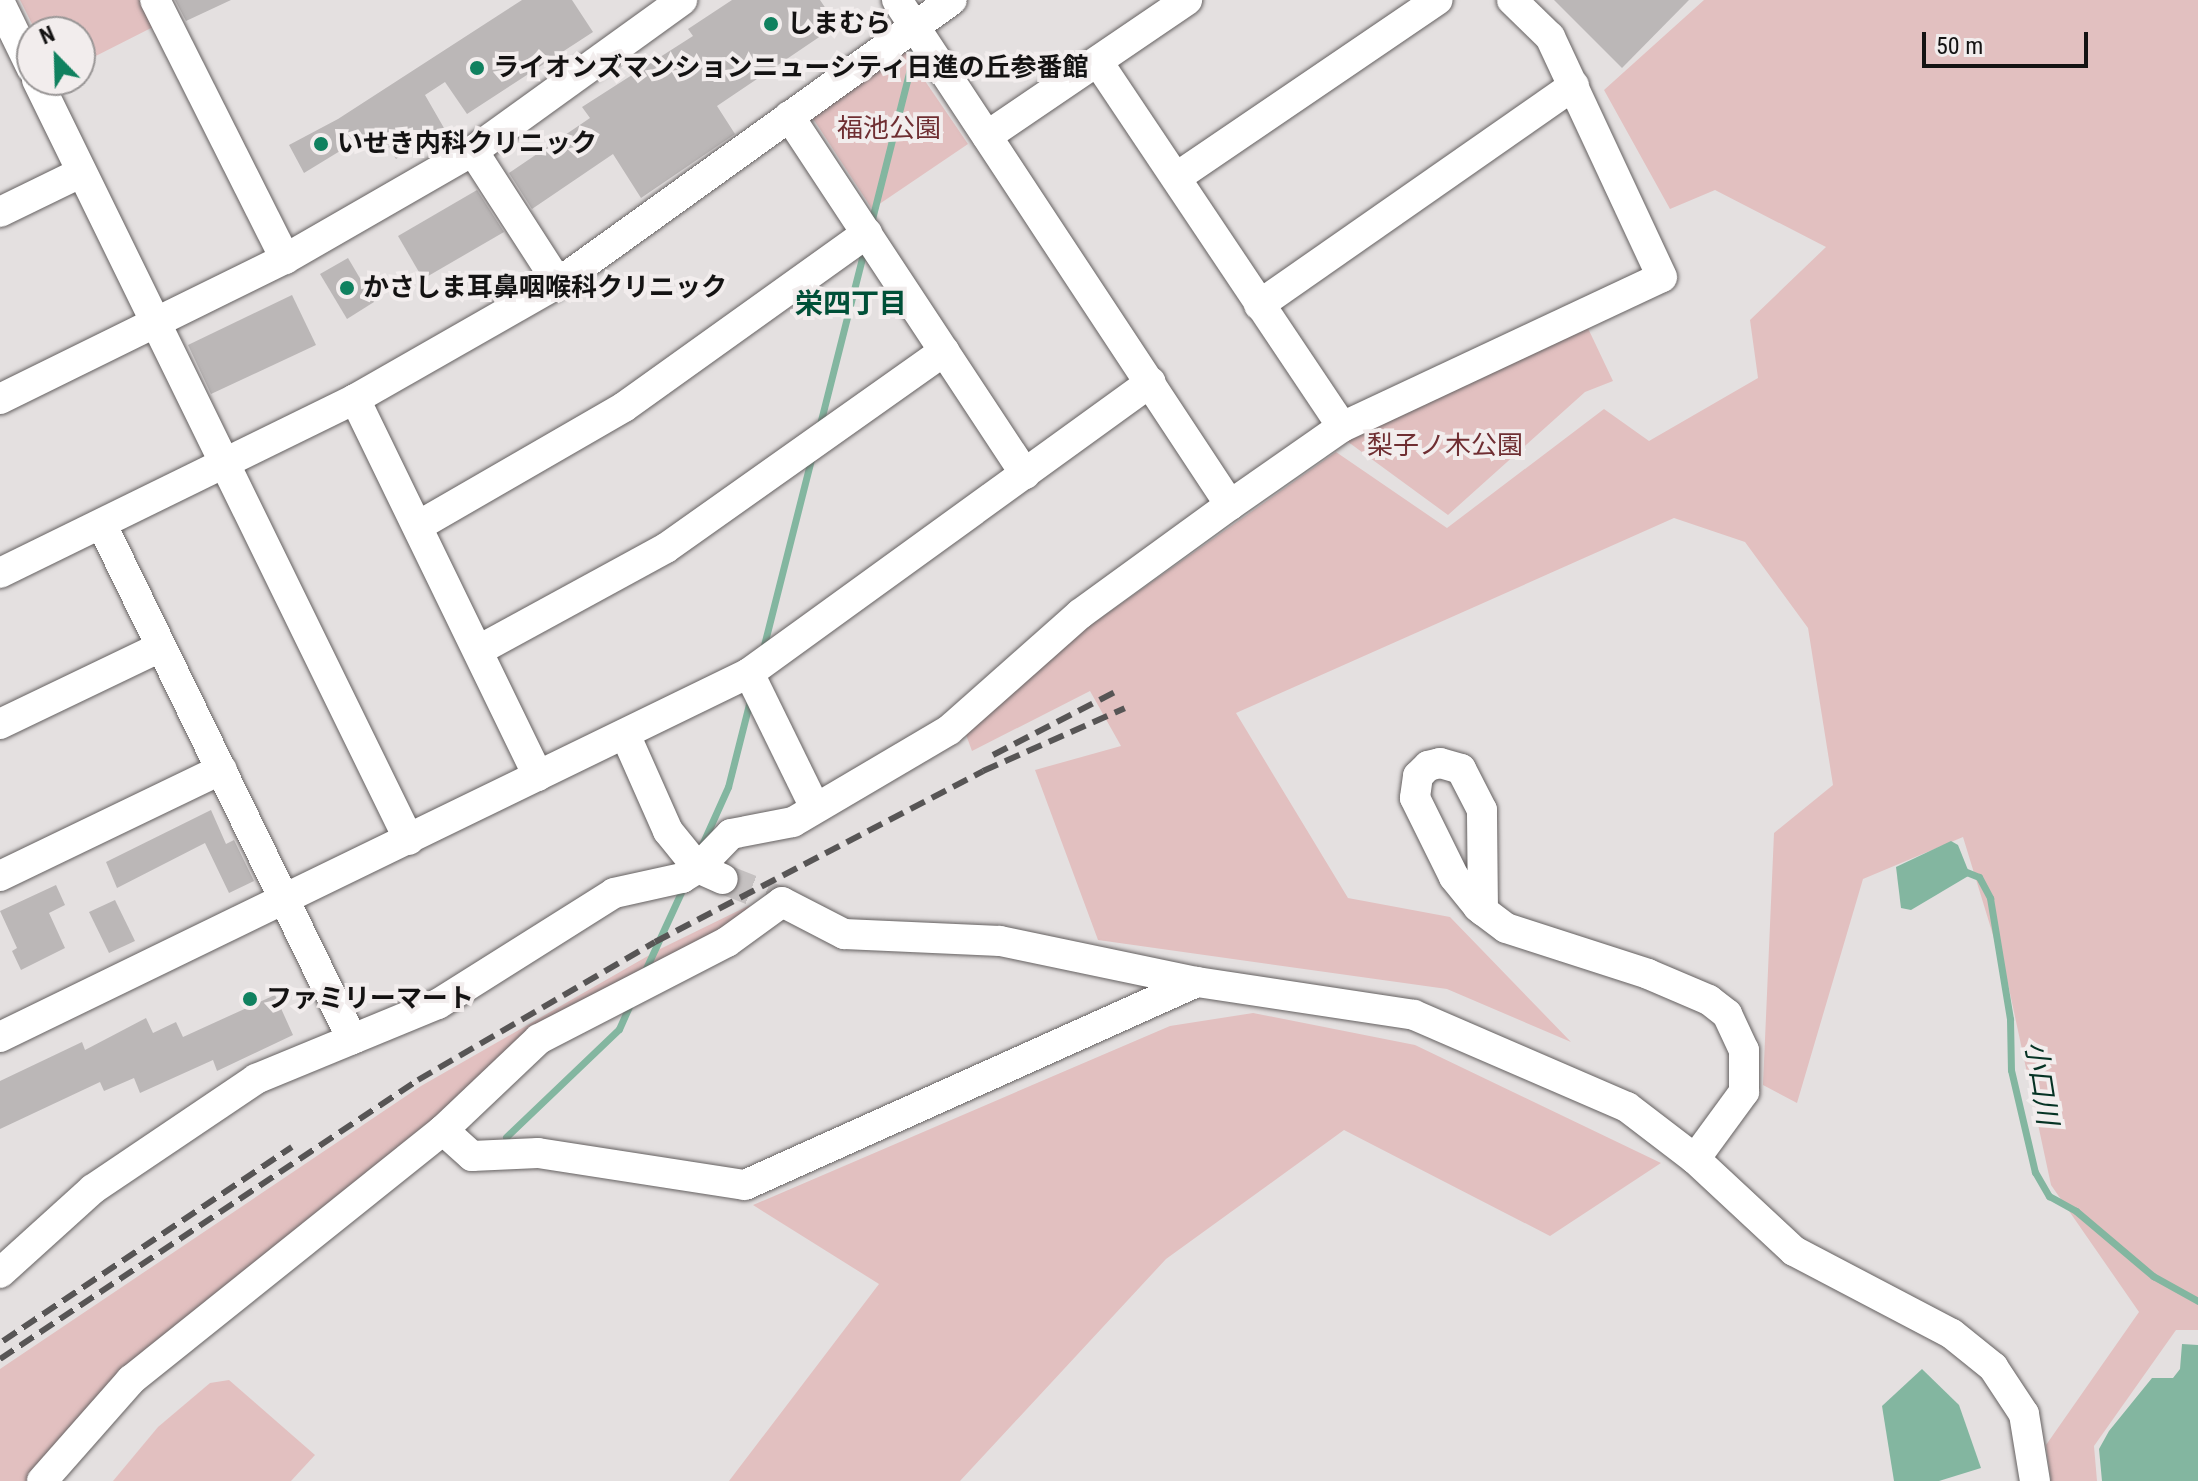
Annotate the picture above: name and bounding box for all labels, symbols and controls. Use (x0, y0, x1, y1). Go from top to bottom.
place label: しまむら (787, 8, 891, 40)
marker: しまむら (762, 15, 780, 33)
north arrow (16, 16, 96, 96)
scale bar (1926, 16, 2092, 66)
text: N (36, 21, 58, 49)
text: 50 m (1936, 32, 1983, 60)
place label: ライオンズマンションニューシティ日進の丘参番館 (493, 52, 1091, 84)
marker: ライオンズマンションニューシティ日進の丘参番館 (468, 59, 486, 77)
park label: 福池公園 (837, 113, 941, 145)
place label: いせき内科クリニック (337, 128, 597, 160)
marker: いせき内科クリニック (312, 135, 330, 153)
place label: かさしま耳鼻咽喉科クリニック (363, 272, 727, 304)
marker: かさしま耳鼻咽喉科クリニック (338, 279, 356, 297)
district label: 栄四丁目 (795, 287, 907, 321)
park label: 梨子ノ木公園 (1367, 430, 1523, 462)
place label: ファミリーマート (266, 983, 474, 1015)
marker: ファミリーマート (241, 990, 259, 1008)
water label: 小口川 (2018, 1039, 2064, 1127)

